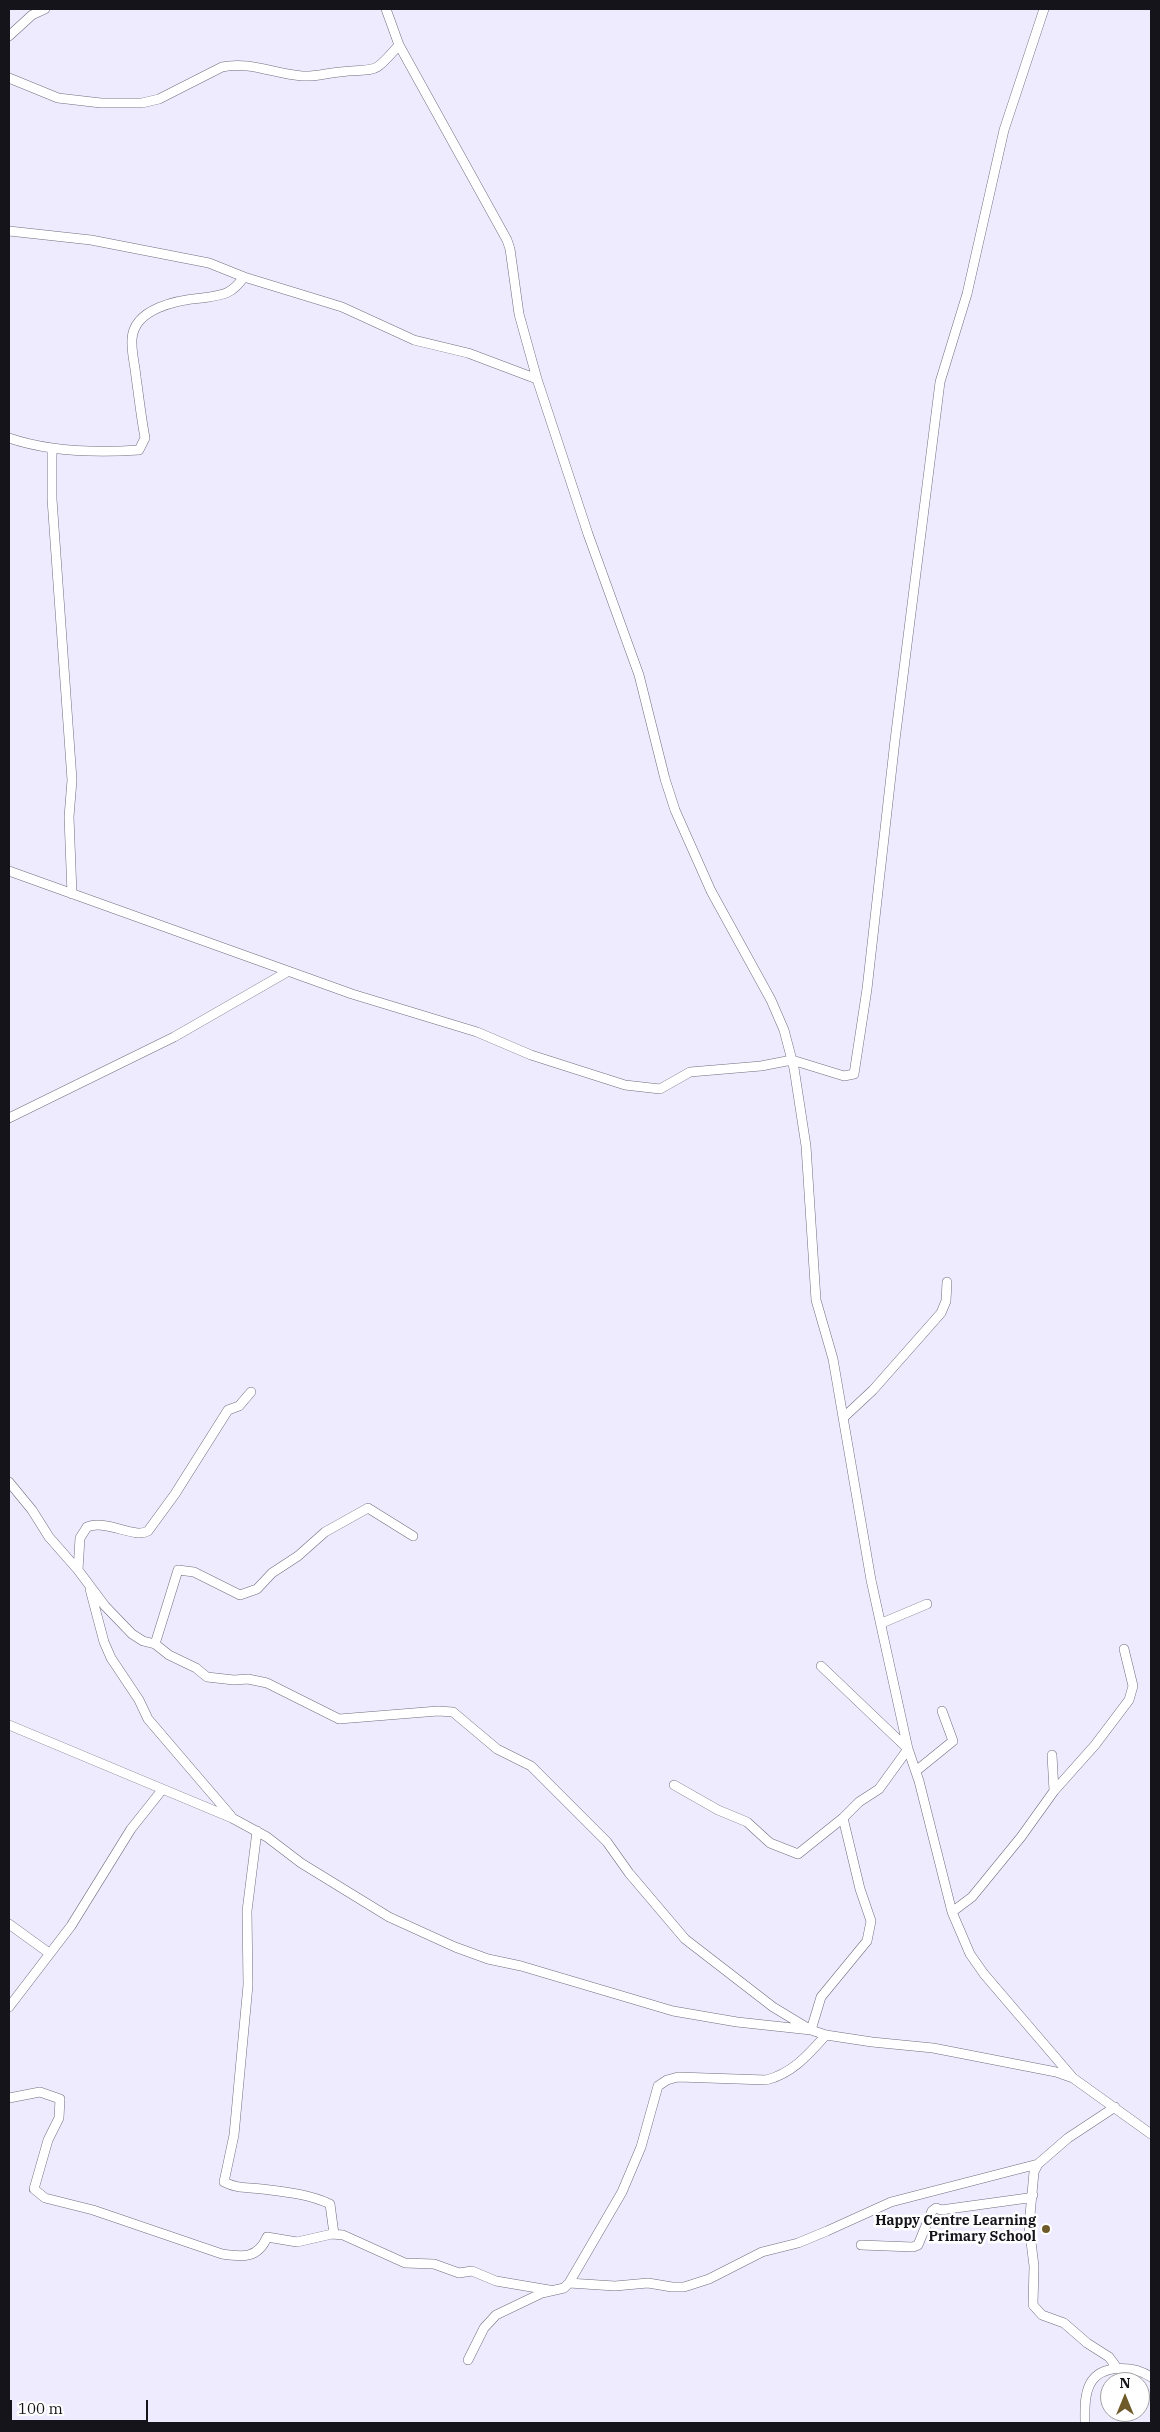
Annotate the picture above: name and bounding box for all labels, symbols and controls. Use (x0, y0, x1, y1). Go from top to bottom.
place label: Happy Centre Learning Primary School (875, 2213, 1036, 2246)
marker: Happy Centre Learning Primary School (1040, 2223, 1052, 2235)
north arrow (1100, 2372, 1150, 2422)
text: N (1119, 2374, 1131, 2392)
scale bar (12, 2390, 150, 2422)
text: 100 m (18, 2399, 63, 2418)

